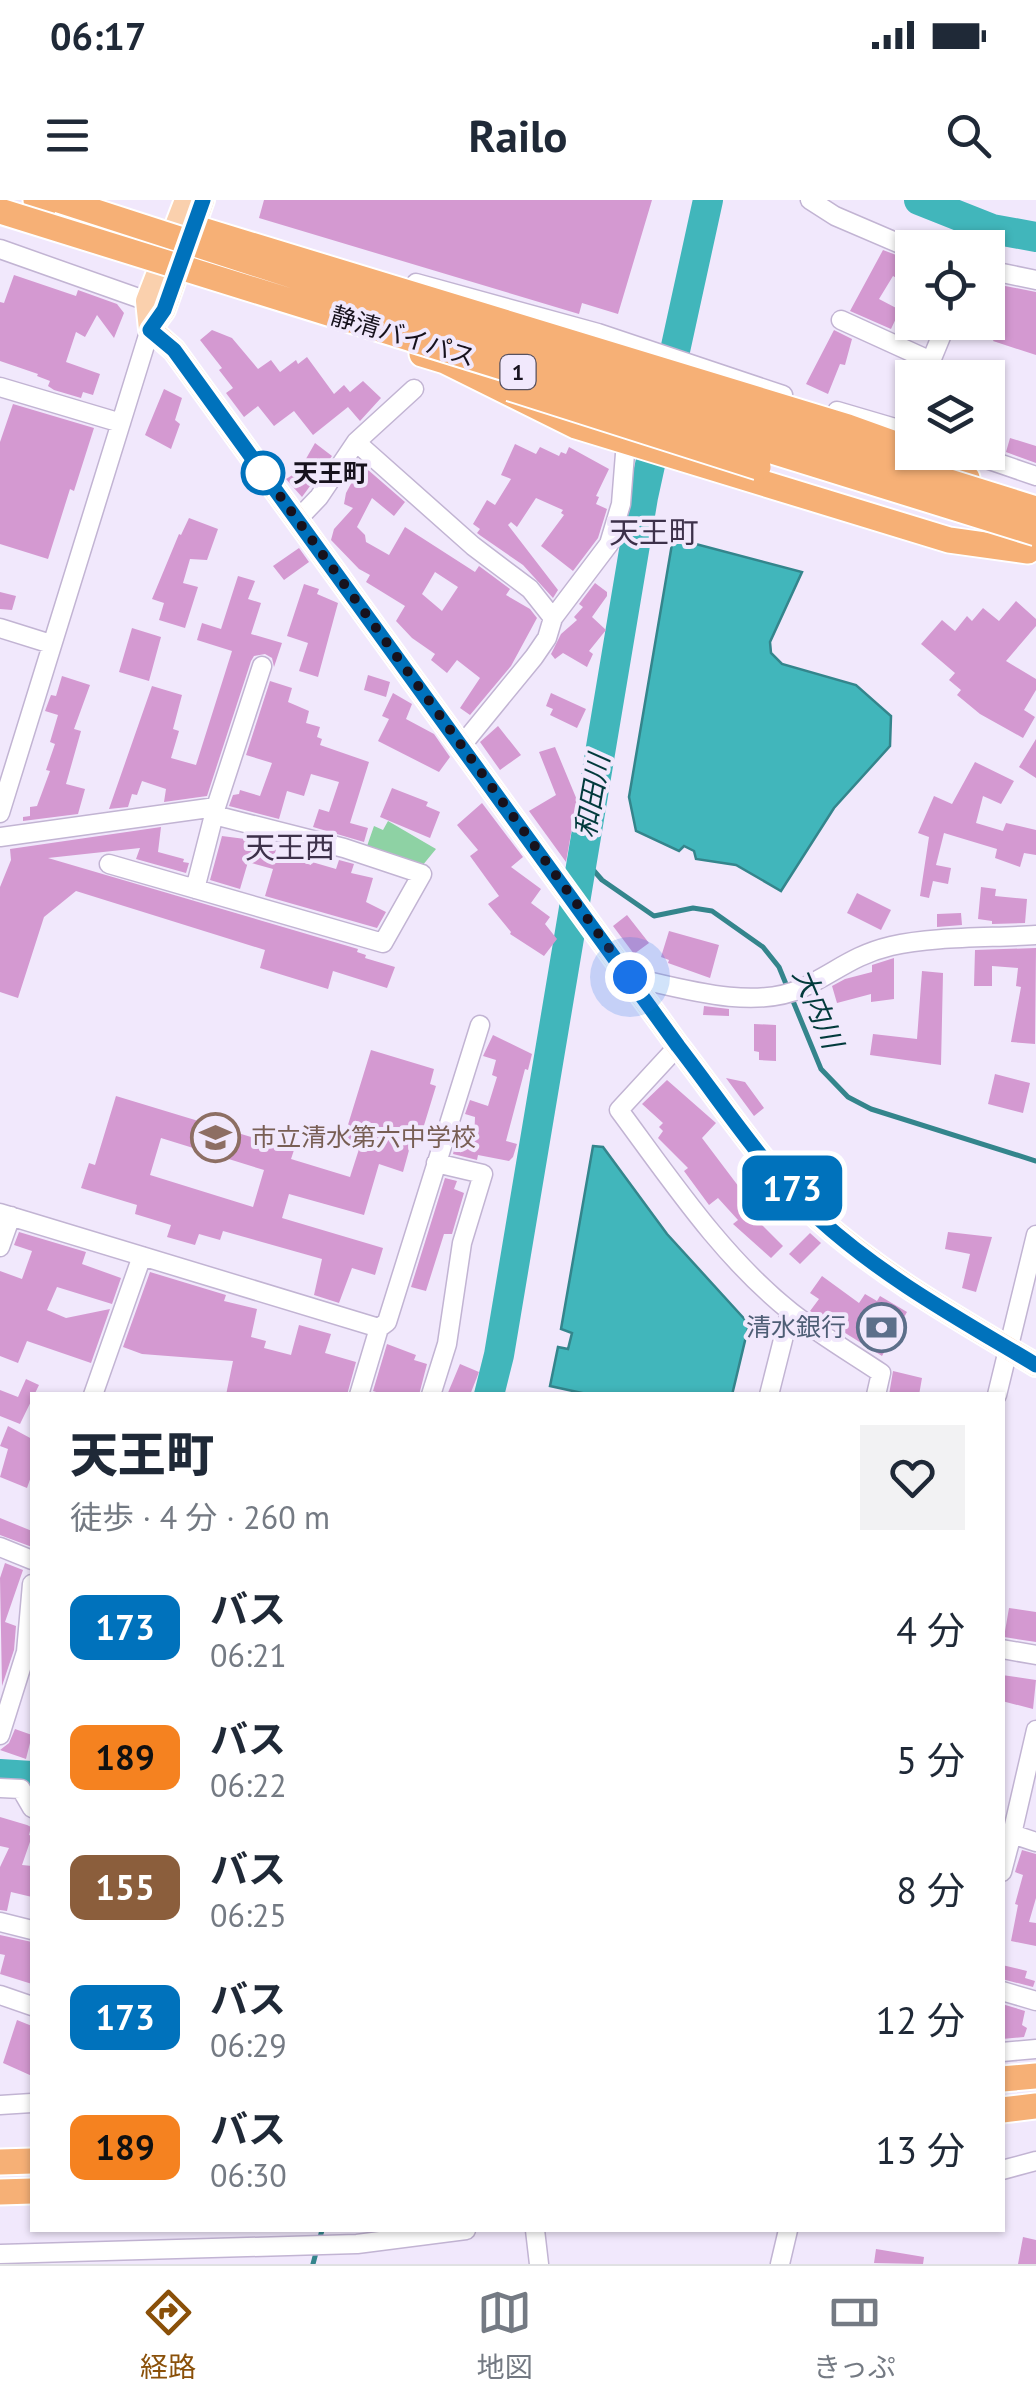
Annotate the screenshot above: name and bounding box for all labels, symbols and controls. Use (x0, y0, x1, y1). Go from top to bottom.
text: 06:17 (50, 11, 146, 60)
text: Railo (469, 106, 567, 164)
icon: menu (40, 108, 95, 163)
icon: search (941, 108, 996, 163)
map controls (895, 230, 1005, 470)
button: locate (895, 230, 1005, 340)
street label: 静清バイパス (327, 299, 479, 373)
road number: 1 (500, 355, 536, 389)
button: layers (895, 360, 1005, 470)
marker: 天王町 (242, 452, 284, 494)
place label: 天王町 (293, 457, 368, 489)
district label: 天王町 (609, 512, 699, 551)
water label: 和田川 (566, 748, 618, 840)
district label: 天王西 (245, 827, 335, 866)
your location (605, 952, 655, 1002)
water label: 大内川 (785, 962, 853, 1056)
school or university icon: 市立清水第六中学校 (190, 1111, 242, 1163)
place label: 市立清水第六中学校 (251, 1121, 476, 1153)
line badge: 173 (734, 1156, 850, 1220)
text: 173 (762, 1165, 822, 1211)
bank icon: 清水銀行 (855, 1301, 907, 1353)
place label: 清水銀行 (746, 1311, 846, 1343)
text: 天王町 (70, 1423, 214, 1485)
button: heart (860, 1425, 965, 1530)
text: 徒歩 · 4 分 · 260 m (70, 1496, 330, 1538)
text: バス (210, 1584, 286, 1633)
text: 173 (95, 1604, 155, 1650)
text: 4 分 (896, 1605, 965, 1654)
text: 06:21 (210, 1634, 287, 1676)
text: バス (210, 1714, 286, 1763)
text: 189 (95, 1734, 155, 1780)
text: 5 分 (896, 1735, 965, 1784)
text: 06:22 (210, 1764, 287, 1806)
text: バス (210, 1844, 286, 1893)
text: 155 (95, 1864, 155, 1910)
text: 8 分 (896, 1865, 965, 1914)
text: 06:25 (210, 1894, 287, 1936)
text: バス (210, 1974, 286, 2023)
text: 173 (95, 1994, 155, 2040)
text: 12 分 (875, 1995, 965, 2044)
text: 06:29 (210, 2024, 287, 2066)
text: バス (210, 2104, 286, 2153)
text: 189 (95, 2124, 155, 2170)
text: 13 分 (875, 2125, 965, 2174)
text: 06:30 (210, 2154, 287, 2196)
tab: 経路 (140, 2285, 196, 2385)
tab: 地図 (477, 2285, 533, 2385)
tab: きっぷ (813, 2285, 896, 2385)

